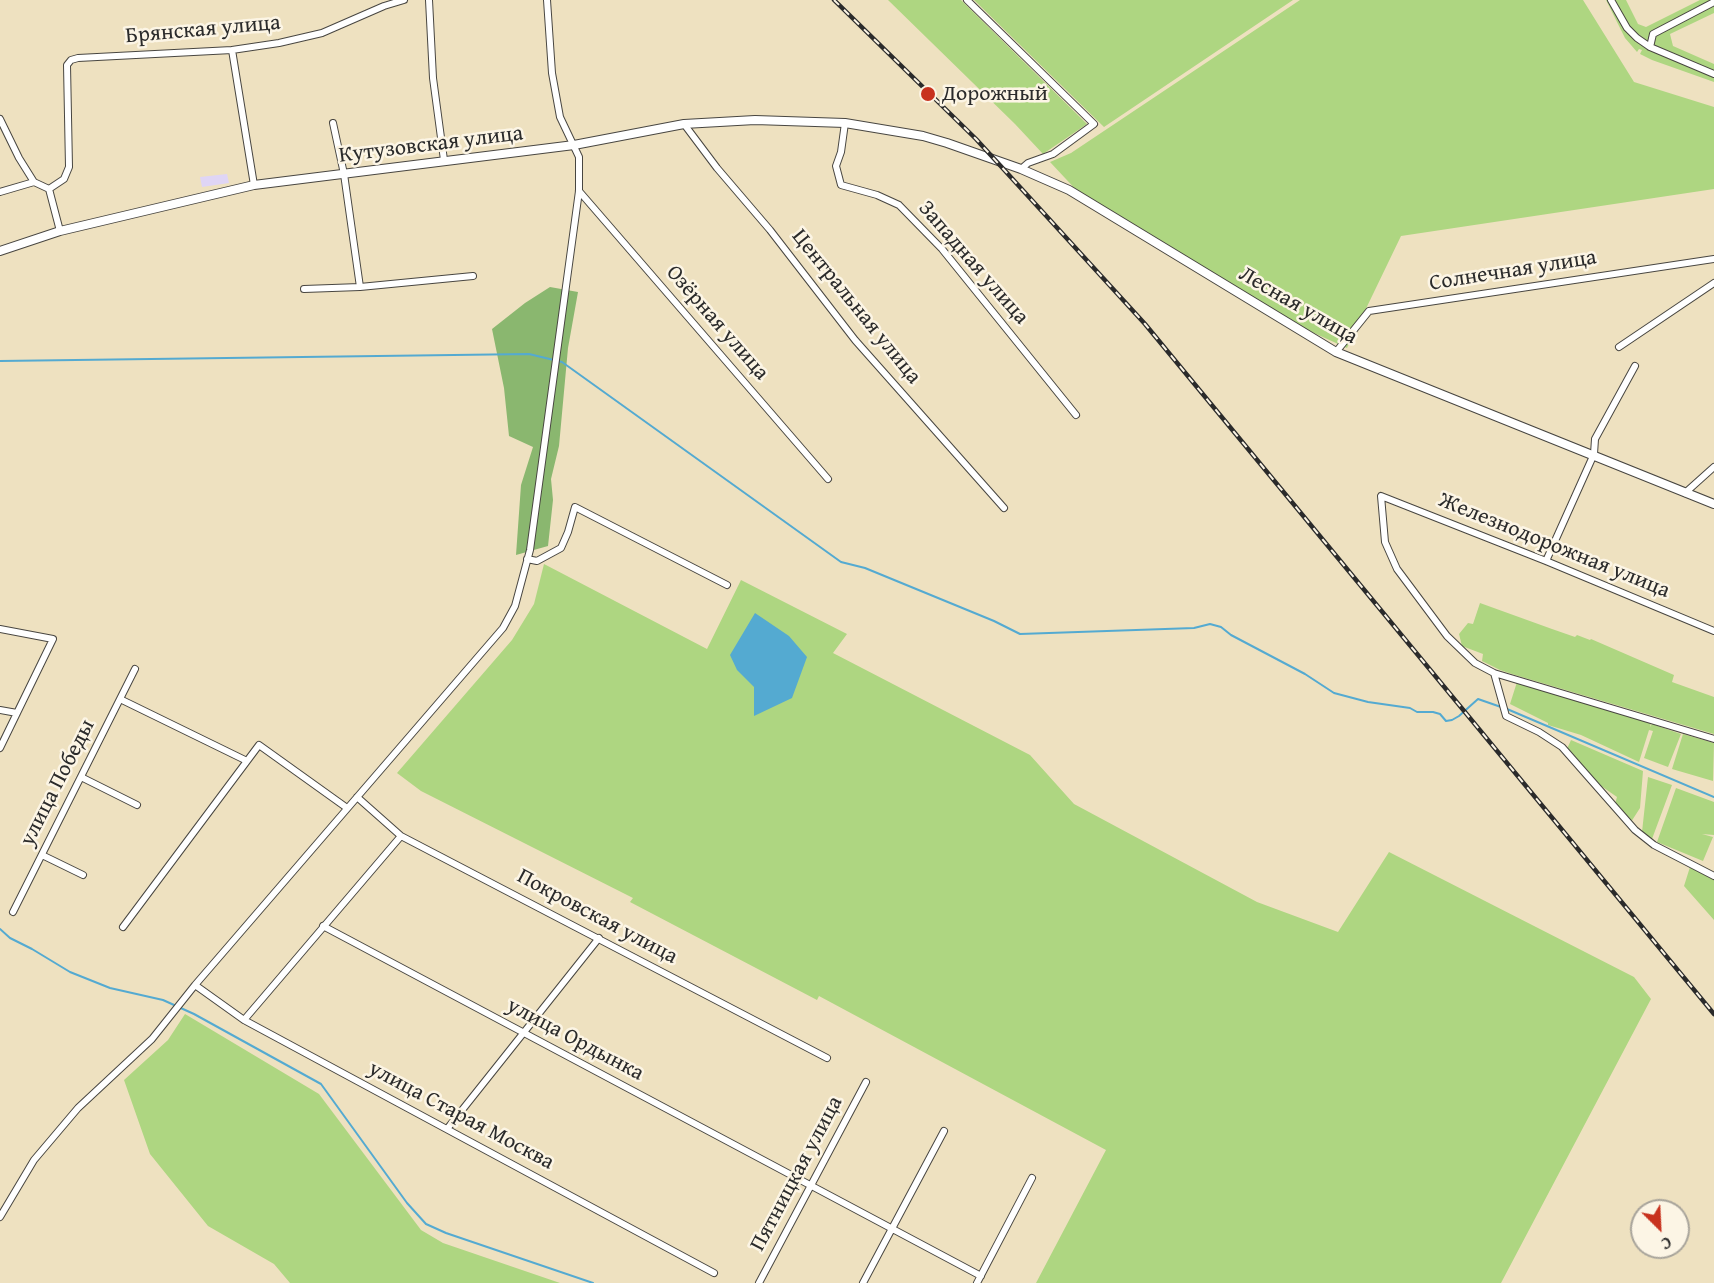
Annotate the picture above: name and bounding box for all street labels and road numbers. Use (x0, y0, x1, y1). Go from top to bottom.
street label: Брянская улица (124, 10, 282, 50)
street label: Кутузовская улица (337, 121, 525, 169)
street label: Западная улица (912, 196, 1034, 330)
street label: Центральная улица (786, 224, 926, 390)
street label: Солнечная улица (1428, 245, 1598, 297)
street label: Озёрная улица (660, 260, 774, 386)
street label: Лесная улица (1234, 261, 1362, 351)
street label: Железнодорожная улица (1435, 488, 1673, 604)
street label: улица Победы (15, 715, 101, 851)
street label: Покровская улица (512, 864, 682, 970)
street label: улица Ордынка (502, 993, 648, 1087)
street label: улица Старая Москва (364, 1056, 558, 1176)
street label: Пятницкая улица (745, 1092, 849, 1256)

